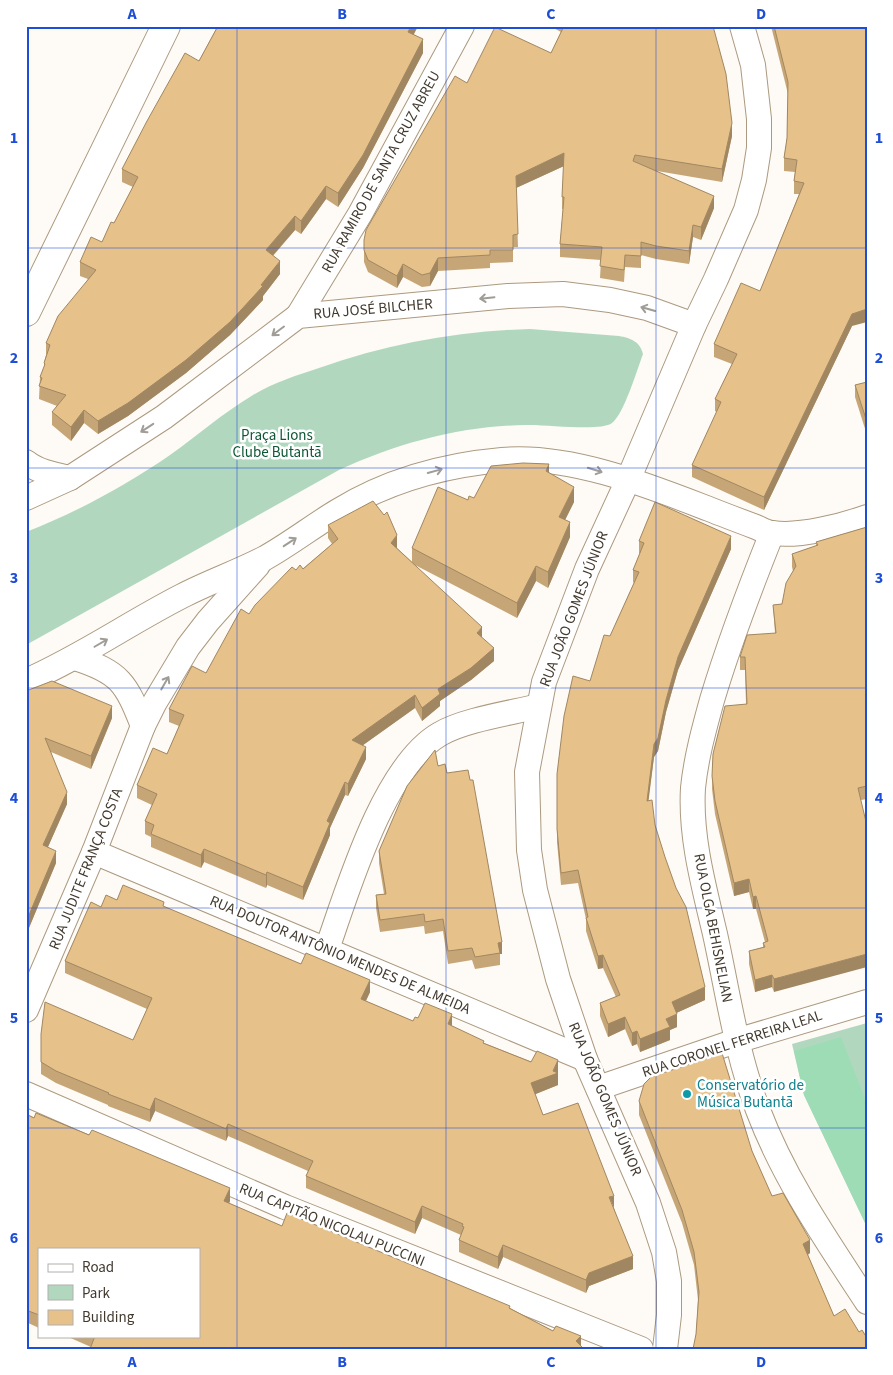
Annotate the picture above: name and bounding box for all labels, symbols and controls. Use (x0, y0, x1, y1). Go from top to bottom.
text: A (126, 3, 137, 25)
text: B (337, 3, 347, 25)
text: C (546, 3, 556, 25)
text: D (756, 3, 766, 25)
street label: RUA RAMIRO DE SANTA CRUZ ABREU (317, 67, 445, 277)
text: 1 (10, 127, 18, 149)
text: 1 (875, 127, 883, 149)
street label: RUA JOSÉ BILCHER (312, 293, 434, 325)
one-way arrow (479, 293, 495, 303)
one-way arrow (640, 304, 656, 314)
one-way arrow (271, 326, 285, 336)
text: 2 (10, 347, 18, 369)
text: 2 (875, 347, 883, 369)
one-way arrow (140, 422, 154, 433)
park label: Praça Lions Clube Butantã (232, 425, 322, 463)
one-way arrow (427, 466, 443, 476)
one-way arrow (587, 466, 603, 476)
street label: RUA JOÃO GOMES JÚNIOR (535, 528, 614, 690)
one-way arrow (282, 536, 296, 546)
text: 3 (10, 567, 18, 589)
text: 3 (875, 567, 883, 589)
one-way arrow (93, 638, 108, 648)
one-way arrow (161, 677, 171, 691)
street label: RUA JUDITE FRANÇA COSTA (44, 784, 128, 953)
text: 4 (10, 787, 19, 809)
text: 4 (875, 787, 884, 809)
street label: RUA OLGA BEHISNELIAN (688, 852, 738, 1004)
street label: RUA DOUTOR ANTÔNIO MENDES DE ALMEIDA (206, 890, 474, 1020)
street label: RUA CORONEL FERREIRA LEAL (639, 1005, 825, 1083)
text: 5 (10, 1007, 18, 1029)
text: 5 (875, 1007, 883, 1029)
street label: RUA JOÃO GOMES JÚNIOR (563, 1019, 647, 1180)
place label: Conservatório de Música Butantã (697, 1075, 804, 1113)
marker: Conservatório de Música Butantã (681, 1088, 693, 1100)
street label: RUA CAPITÃO NICOLAU PUCCINI (236, 1178, 428, 1272)
text: 6 (10, 1227, 18, 1249)
text: 6 (875, 1227, 883, 1249)
legend (38, 1248, 200, 1338)
text: Road (82, 1257, 114, 1278)
text: Park (82, 1283, 111, 1304)
text: Building (82, 1307, 135, 1328)
text: A (126, 1351, 137, 1373)
text: B (337, 1351, 347, 1373)
text: C (546, 1351, 556, 1373)
text: D (756, 1351, 766, 1373)

